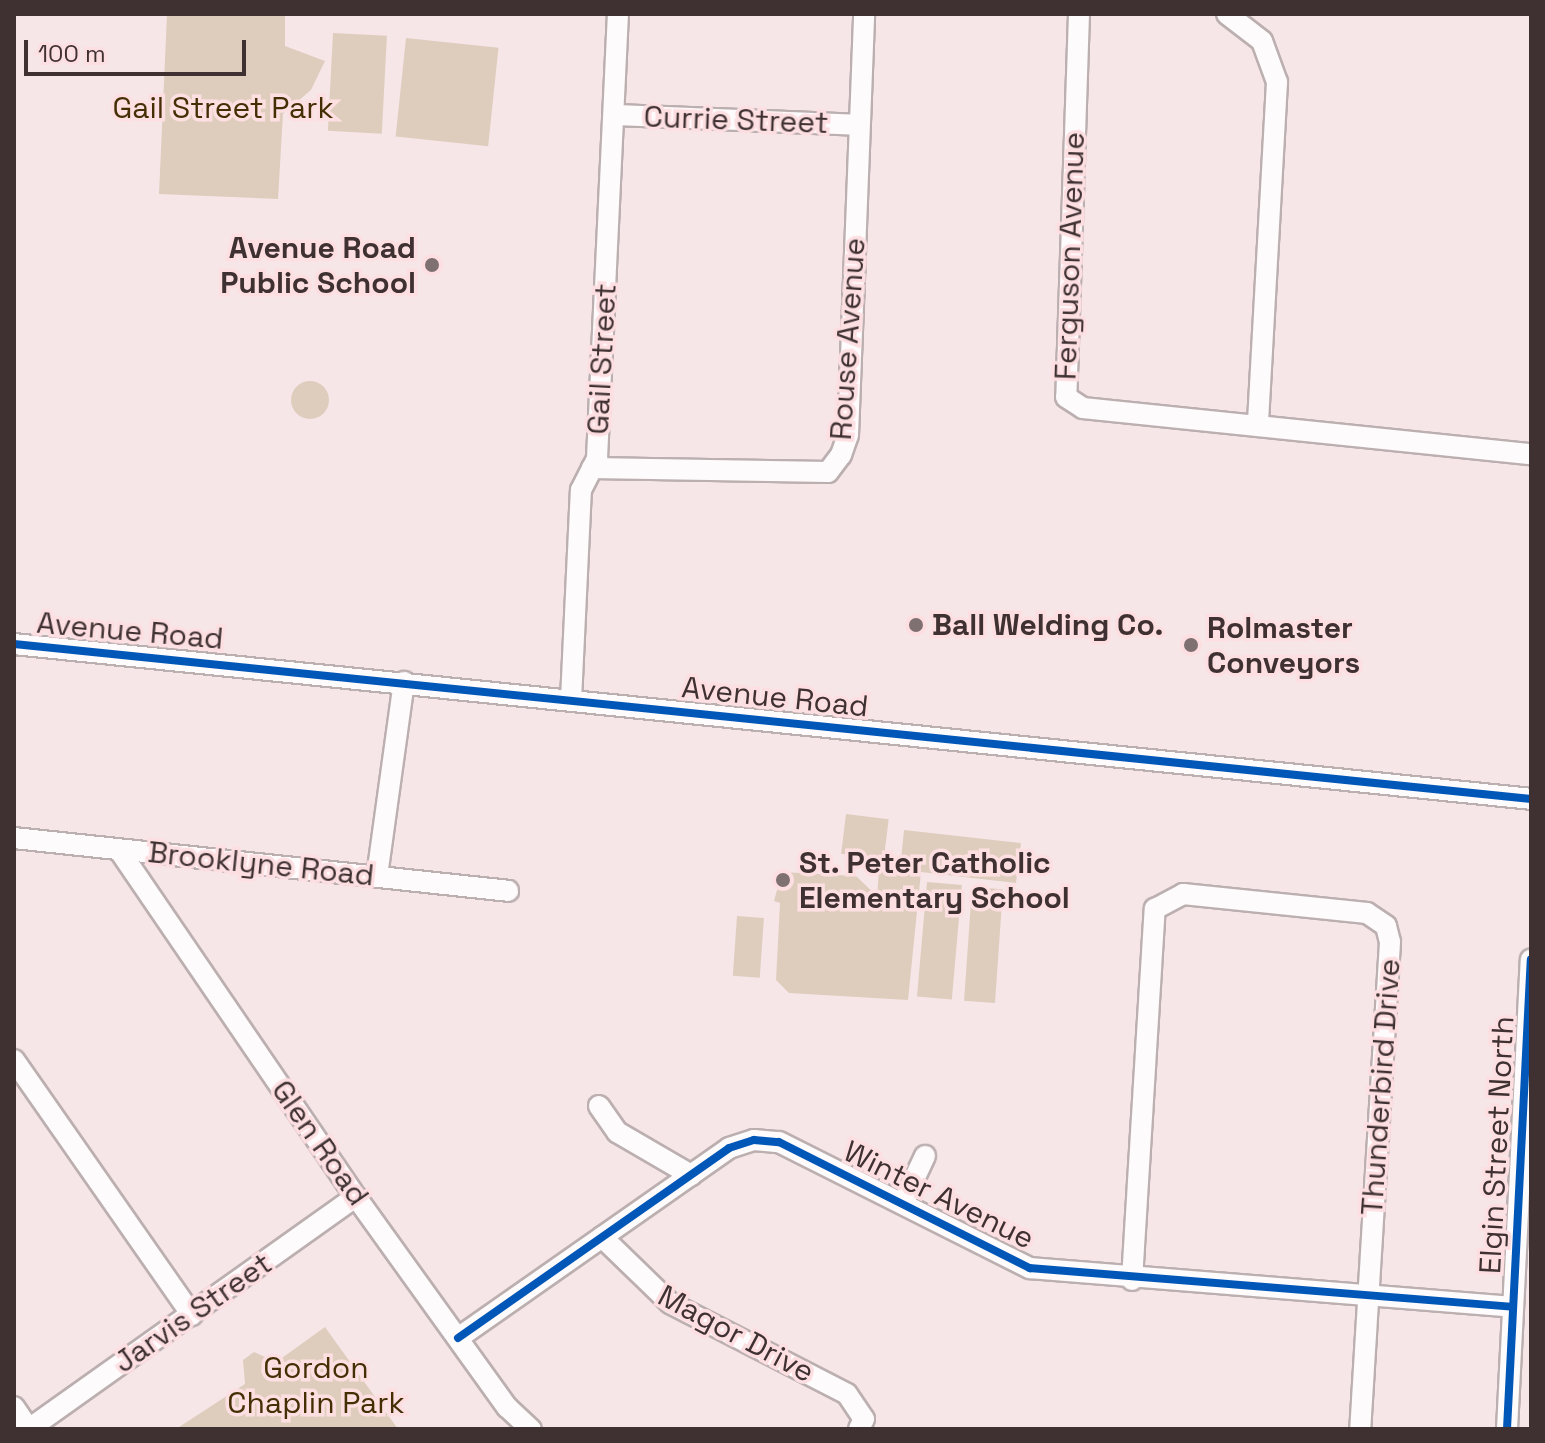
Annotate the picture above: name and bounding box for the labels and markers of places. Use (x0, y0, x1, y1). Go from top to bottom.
place label: Avenue Road Public School (220, 230, 416, 300)
marker: Avenue Road Public School (423, 256, 441, 274)
place label: Ball Welding Co. (932, 607, 1164, 643)
place label: Rolmaster Conveyors (1207, 610, 1360, 680)
marker: Ball Welding Co. (907, 616, 925, 634)
marker: Rolmaster Conveyors (1182, 636, 1200, 654)
place label: St. Peter Catholic Elementary School (799, 845, 1070, 916)
marker: St. Peter Catholic Elementary School (774, 871, 792, 889)

